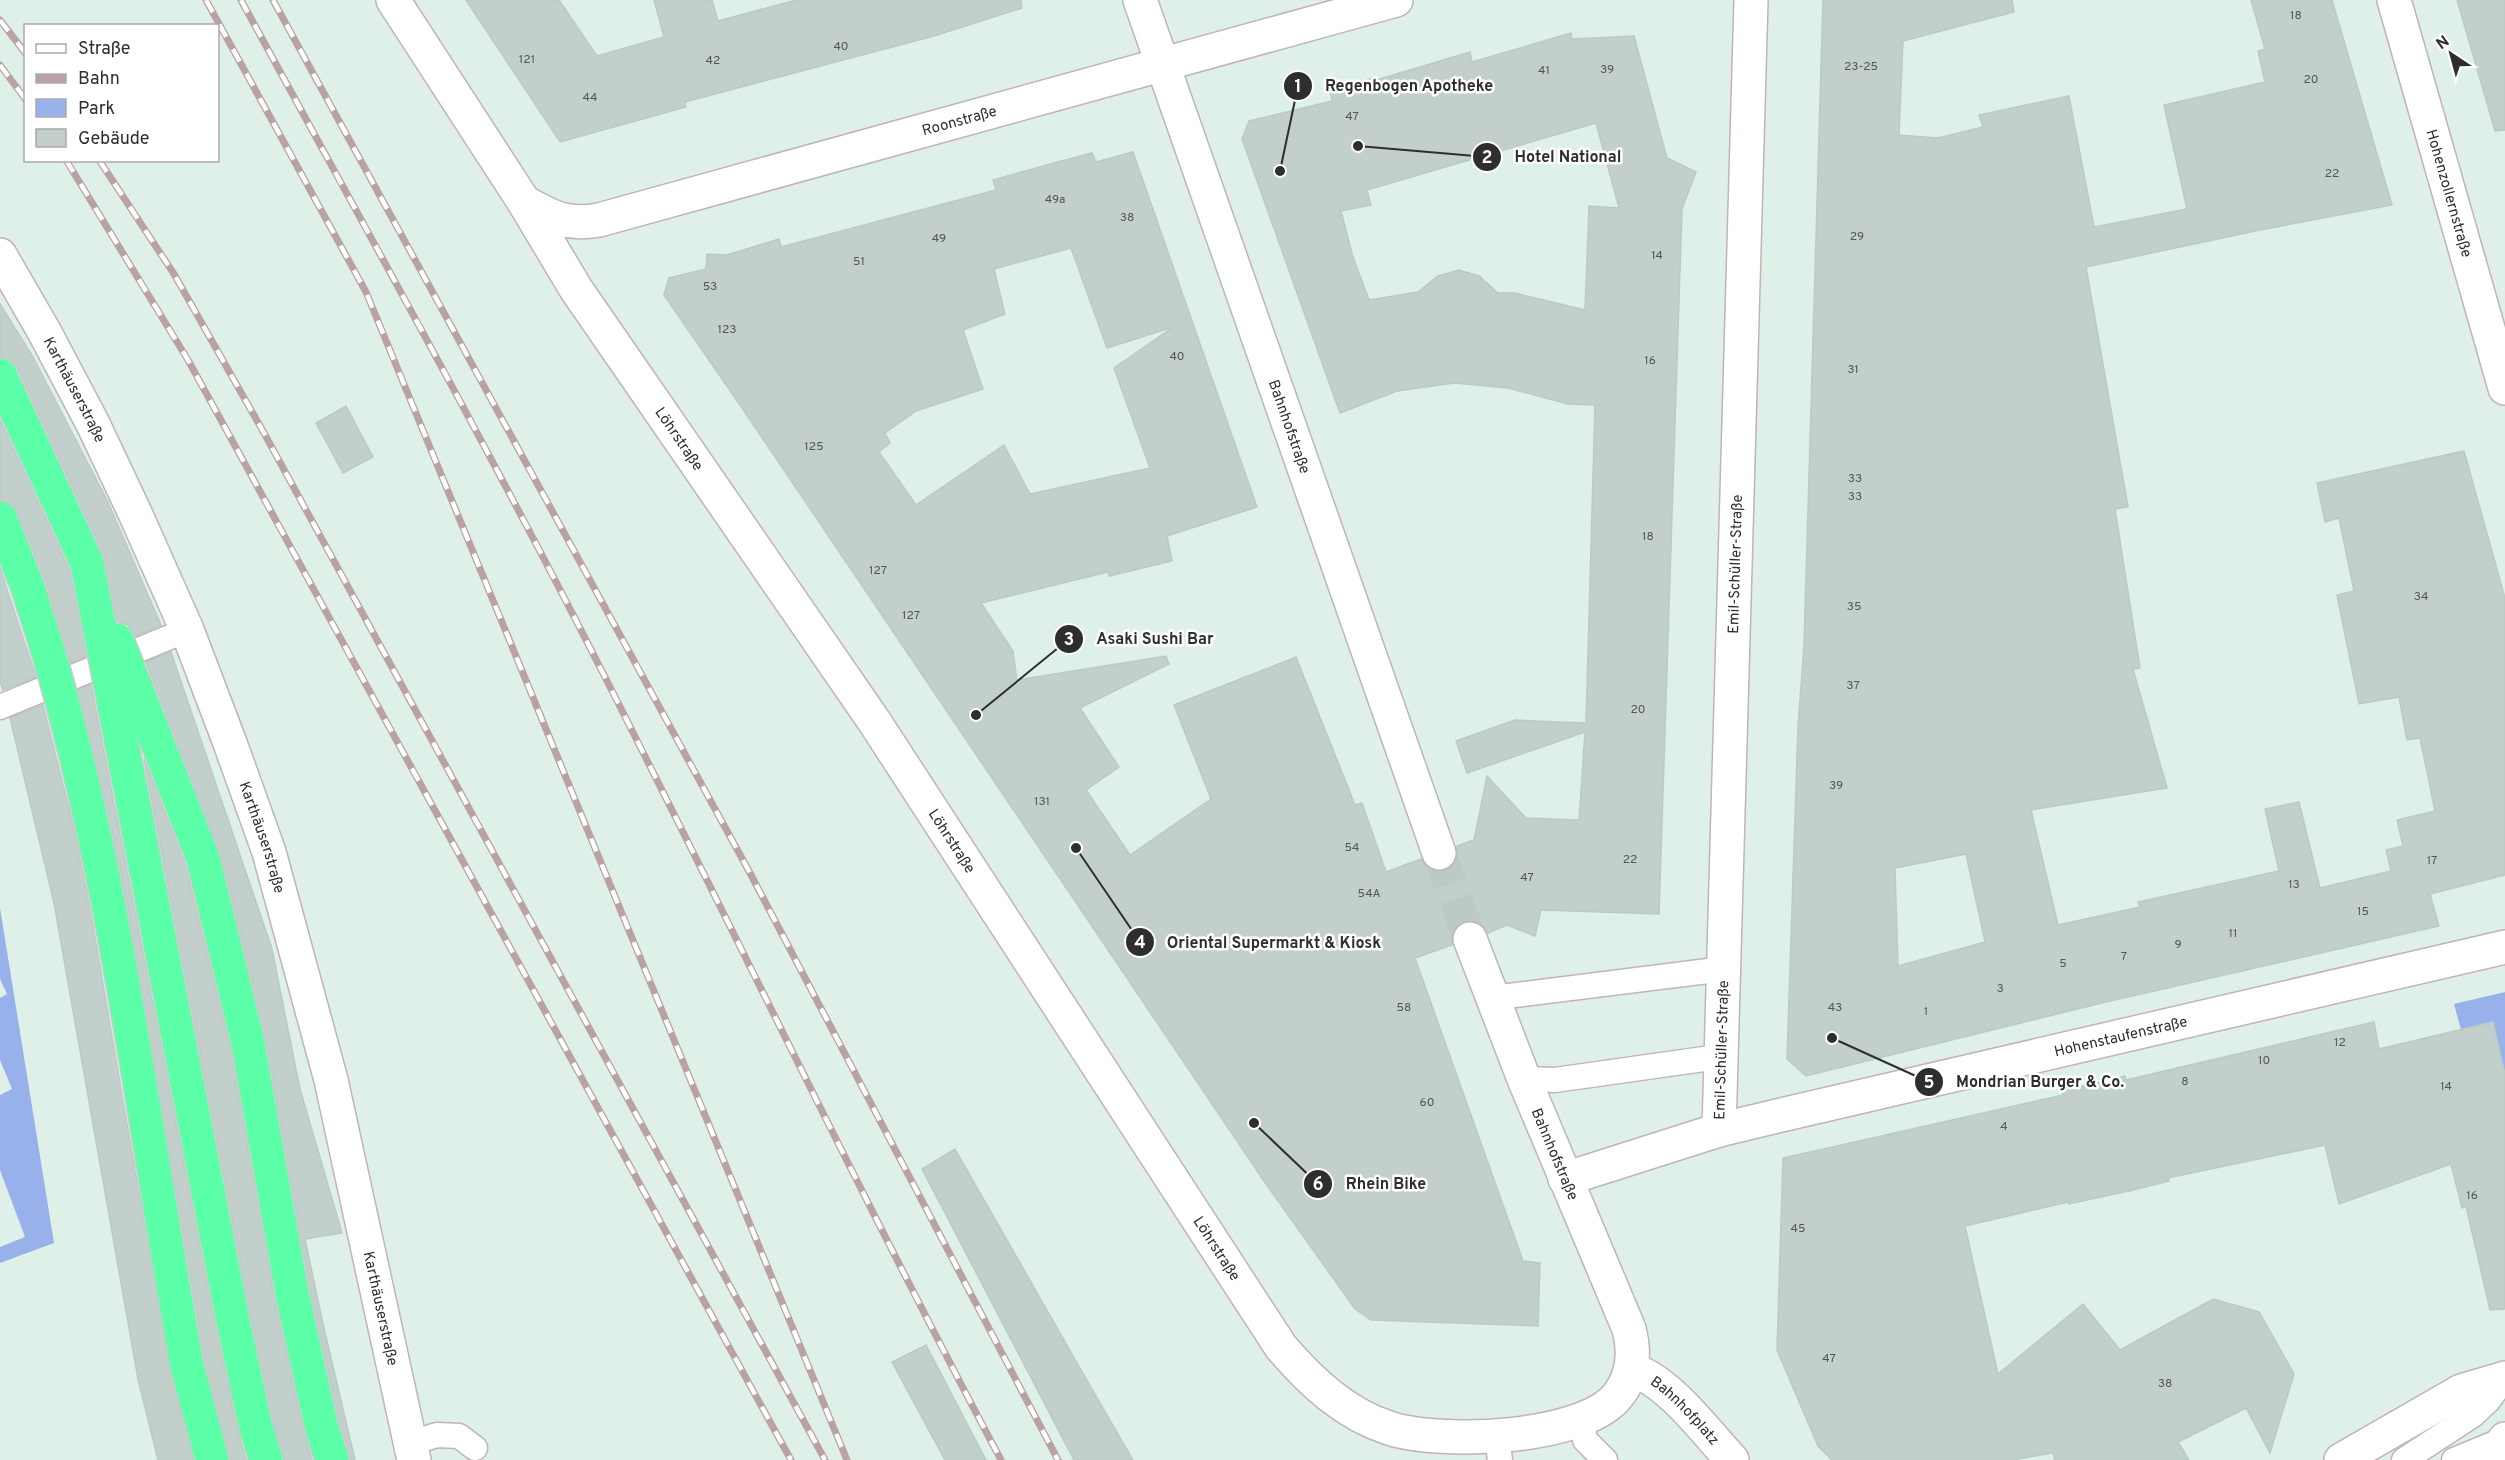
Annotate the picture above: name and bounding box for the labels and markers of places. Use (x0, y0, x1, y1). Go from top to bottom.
callout: Regenbogen Apotheke (1283, 69, 1506, 103)
callout: Hotel National (1472, 140, 1633, 174)
callout: Asaki Sushi Bar (1054, 622, 1226, 656)
callout: Oriental Supermarkt & Kiosk (1125, 925, 1393, 959)
callout: Mondrian Burger & Co. (1914, 1065, 2136, 1099)
callout: Rhein Bike (1303, 1167, 1438, 1201)

